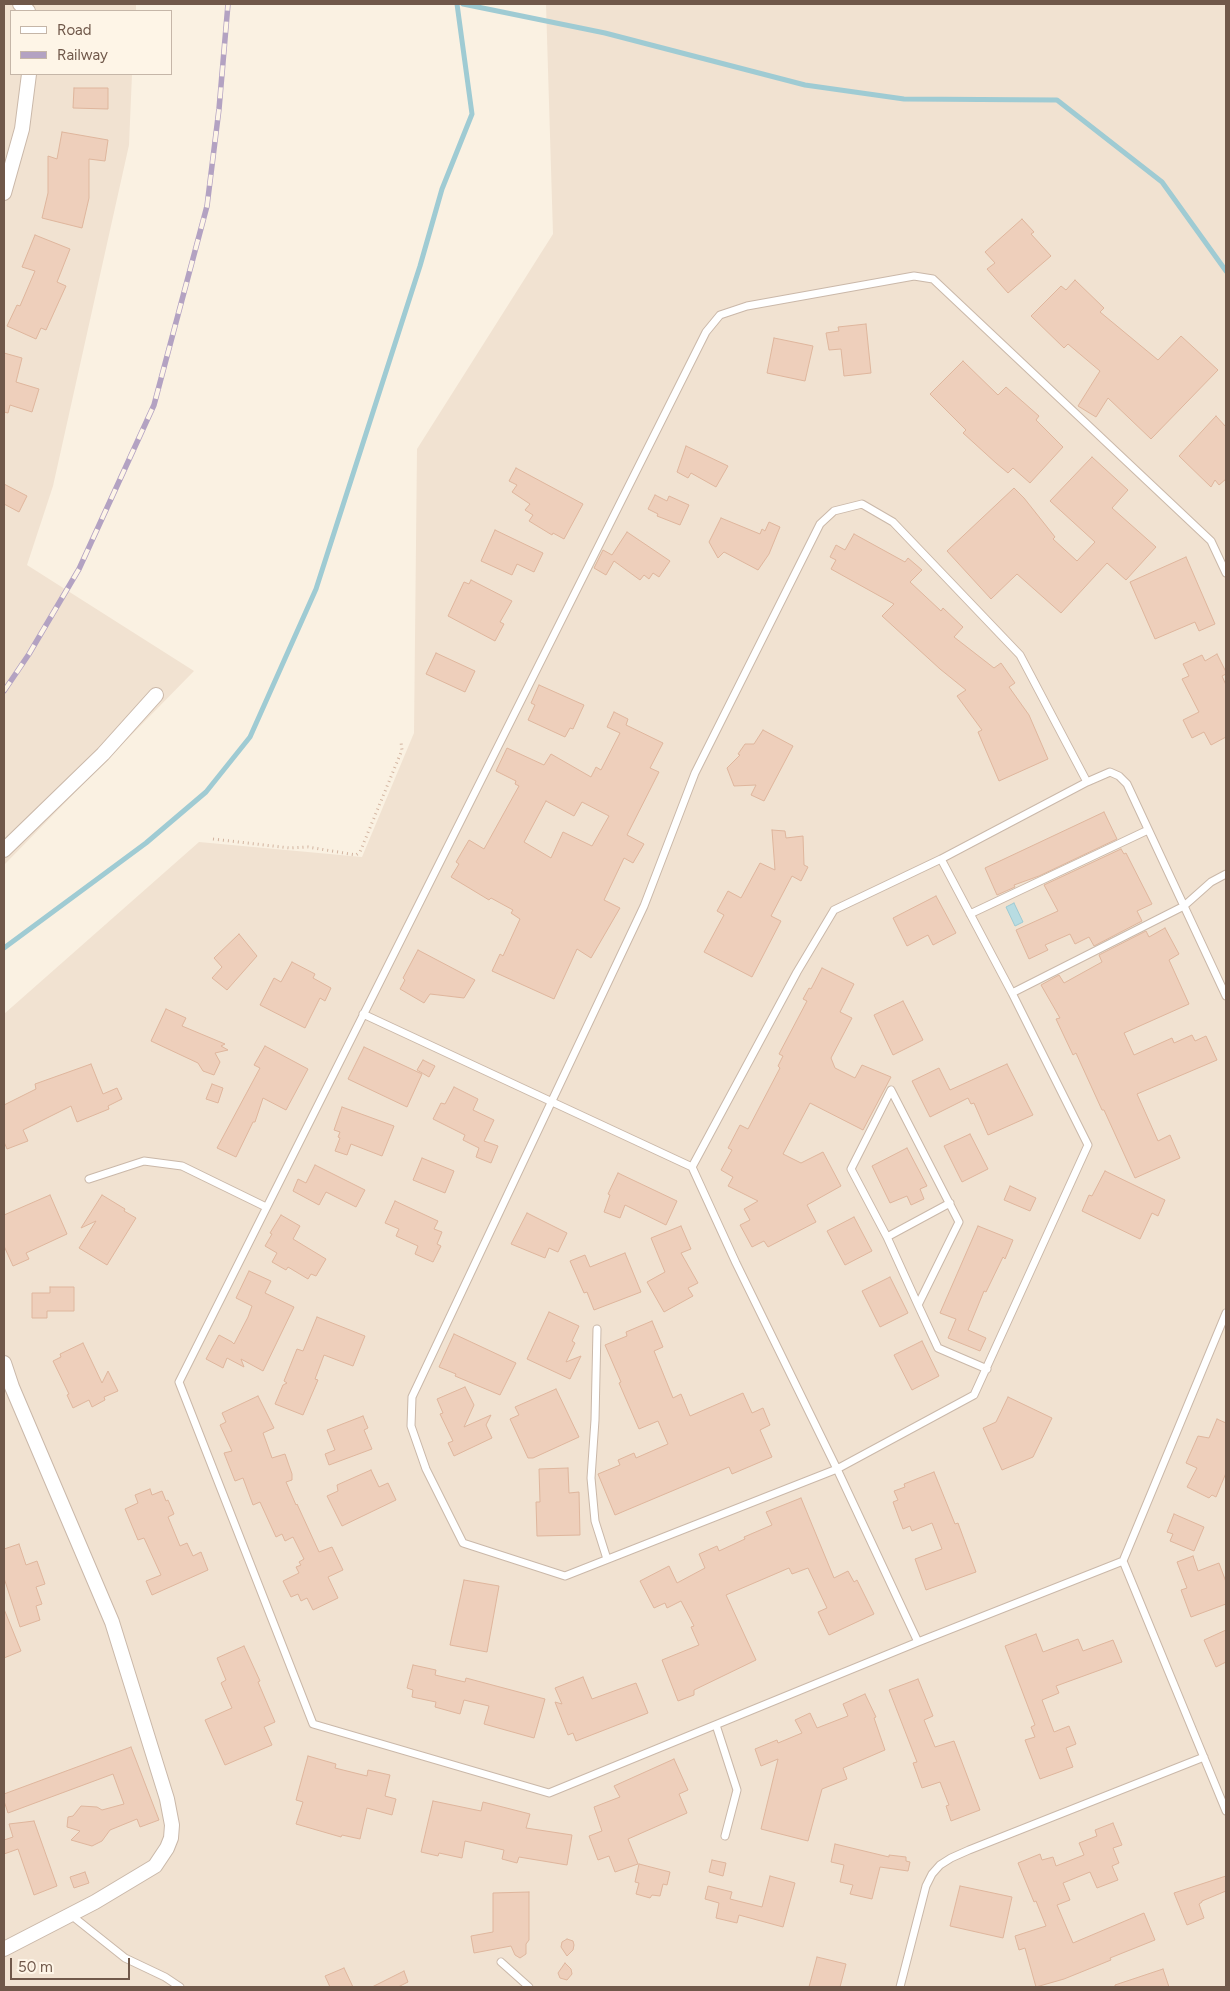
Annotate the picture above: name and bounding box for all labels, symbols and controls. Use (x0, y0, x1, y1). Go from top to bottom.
legend (10, 10, 172, 75)
text: Road (57, 21, 92, 39)
text: Railway (57, 46, 108, 64)
scale bar (12, 1948, 132, 1980)
text: 50 m (18, 1958, 53, 1976)

